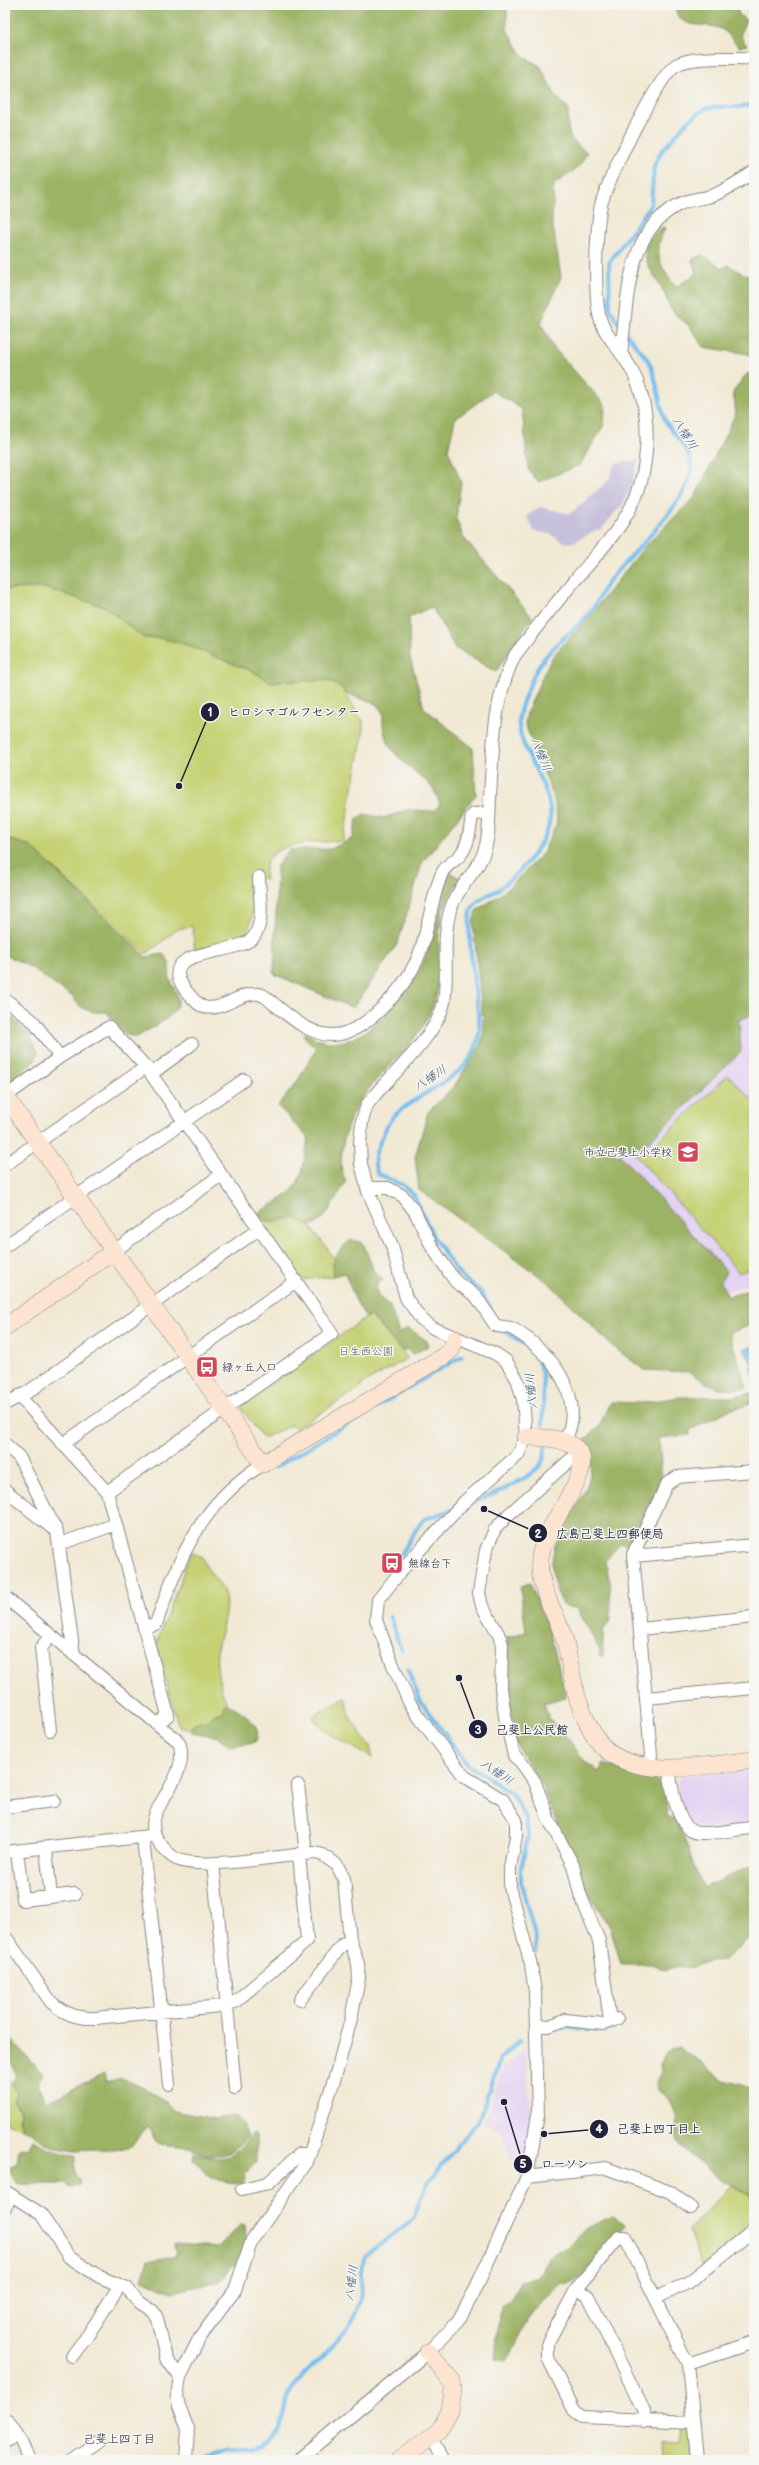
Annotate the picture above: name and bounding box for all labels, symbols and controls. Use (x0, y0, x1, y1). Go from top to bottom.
water label: 八幡川 (669, 414, 700, 453)
callout: ヒロシマゴルフセンター (200, 700, 368, 724)
text: 1 (207, 705, 213, 720)
text: ヒロシマゴルフセンター (228, 705, 360, 720)
water label: 八幡川 (527, 735, 554, 774)
water label: 八幡川 (411, 1062, 449, 1095)
school or university icon: 市立己斐上小学校 (675, 1139, 701, 1165)
place label: 市立己斐上小学校 (584, 1146, 672, 1159)
park label: 日生西公園 (339, 1345, 394, 1358)
bus stop icon: 緑ヶ丘入口 (194, 1354, 220, 1380)
place label: 緑ヶ丘入口 (222, 1361, 277, 1374)
water label: 八幡川 (522, 1372, 541, 1410)
callout: 広島己斐上四郵便局 (528, 1521, 672, 1545)
text: 2 (534, 1527, 542, 1542)
text: 広島己斐上四郵便局 (556, 1527, 664, 1542)
bus stop icon: 無線台下 (379, 1550, 405, 1576)
place label: 無線台下 (408, 1557, 452, 1570)
callout: 己斐上公民館 (468, 1717, 576, 1741)
text: 3 (474, 1723, 482, 1738)
text: 己斐上公民館 (496, 1723, 568, 1738)
water label: 八幡川 (478, 1756, 516, 1789)
callout: 己斐上四丁目上 (589, 2117, 709, 2141)
text: 4 (595, 2122, 603, 2137)
text: 己斐上四丁目上 (617, 2122, 701, 2137)
callout: ローソン (513, 2152, 597, 2176)
text: 5 (520, 2157, 527, 2172)
text: ローソン (541, 2157, 589, 2172)
water label: 八幡川 (342, 2264, 361, 2302)
district label: 己斐上四丁目 (83, 2432, 155, 2447)

